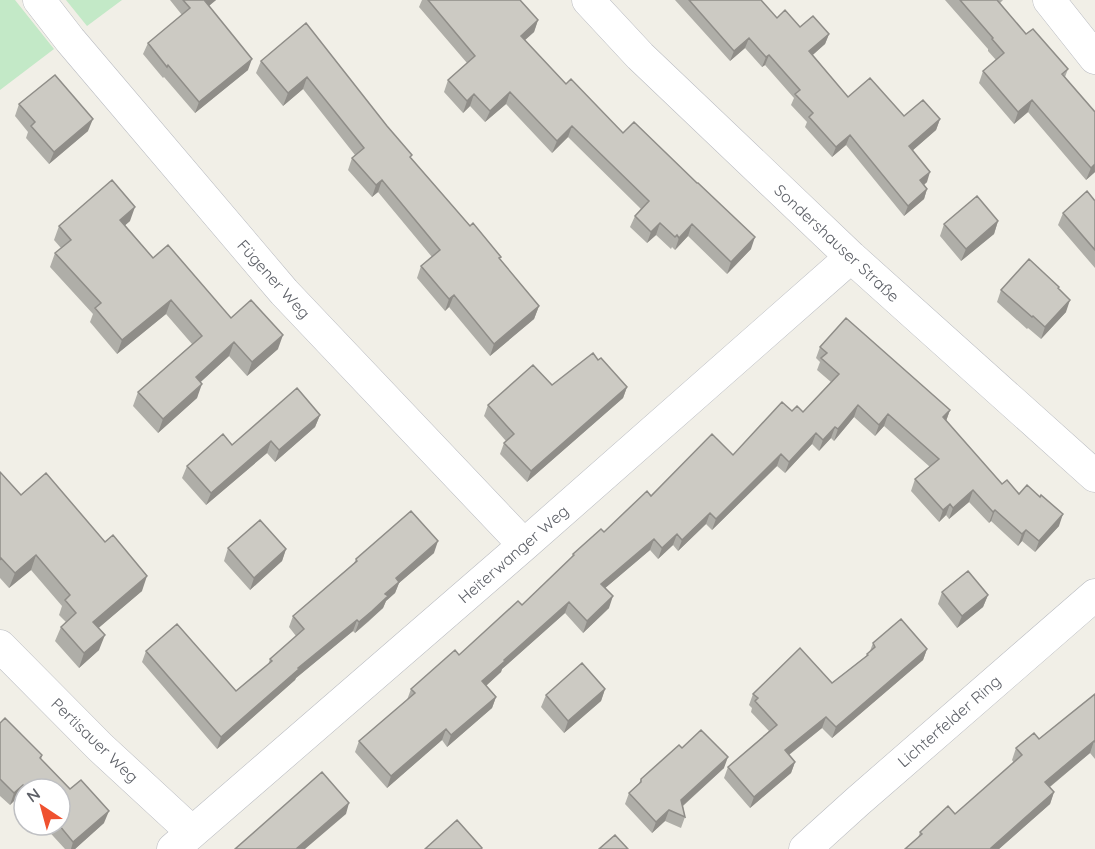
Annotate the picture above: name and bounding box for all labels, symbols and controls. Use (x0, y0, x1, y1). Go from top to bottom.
street label: Sondershauser Straße (770, 180, 904, 306)
street label: Fügener Weg (233, 235, 315, 323)
street label: Heiterwanger Weg (454, 501, 572, 607)
street label: Lichterfelder Ring (893, 671, 1005, 771)
street label: Pertisauer Weg (47, 693, 143, 787)
north arrow (12, 777, 72, 837)
text: N (23, 783, 44, 806)

